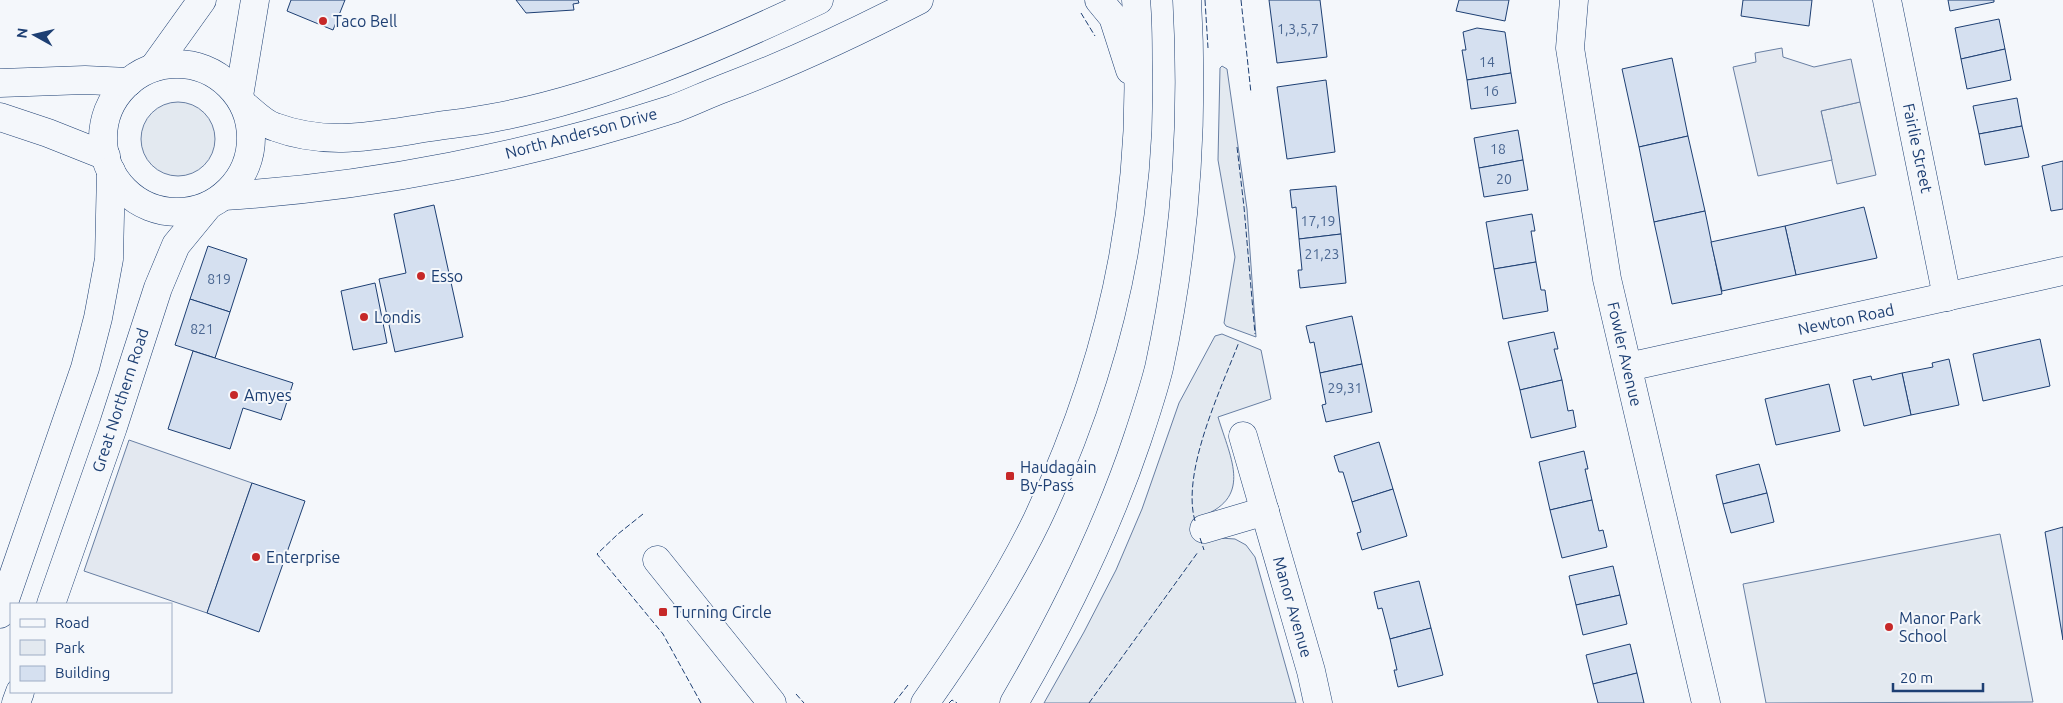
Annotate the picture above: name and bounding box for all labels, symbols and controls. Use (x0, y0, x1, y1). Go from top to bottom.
north arrow (10, 10, 60, 60)
place label: Taco Bell (333, 12, 397, 30)
marker: Taco Bell (317, 15, 329, 27)
house number: 1,3,5,7 (1277, 21, 1319, 37)
text: N (13, 27, 31, 39)
house number: 14 (1479, 54, 1495, 70)
house number: 16 (1483, 83, 1499, 99)
street label: Fairlie Street (1900, 102, 1936, 195)
street label: North Anderson Drive (503, 104, 659, 162)
house number: 18 (1490, 141, 1506, 157)
house number: 20 (1496, 171, 1512, 187)
house number: 17,19 (1300, 213, 1336, 229)
house number: 21,23 (1304, 246, 1340, 262)
place label: Esso (431, 267, 463, 285)
marker: Esso (415, 270, 427, 282)
house number: 819 (207, 271, 231, 287)
street label: Fowler Avenue (1604, 300, 1646, 408)
street label: Newton Road (1796, 300, 1896, 338)
place label: Londis (374, 308, 421, 326)
marker: Londis (358, 311, 370, 323)
house number: 821 (190, 321, 214, 337)
street label: Great Northern Road (88, 326, 152, 474)
house number: 29,31 (1327, 380, 1363, 396)
place label: Amyes (244, 386, 292, 404)
marker: Amyes (228, 389, 240, 401)
place label: Haudagain By-Pass (1020, 458, 1097, 494)
marker: Haudagain By-Pass (1004, 470, 1016, 482)
place label: Enterprise (266, 548, 340, 566)
marker: Enterprise (250, 551, 262, 563)
street label: Manor Avenue (1270, 554, 1316, 660)
legend (10, 603, 172, 693)
place label: Turning Circle (673, 603, 772, 621)
marker: Turning Circle (657, 606, 669, 618)
place label: Manor Park School (1899, 609, 1981, 645)
text: Road (55, 614, 90, 631)
marker: Manor Park School (1883, 621, 1895, 633)
text: Park (55, 639, 85, 656)
scale bar (1893, 660, 1983, 692)
text: Building (55, 664, 110, 681)
text: 20 m (1900, 669, 1933, 686)

